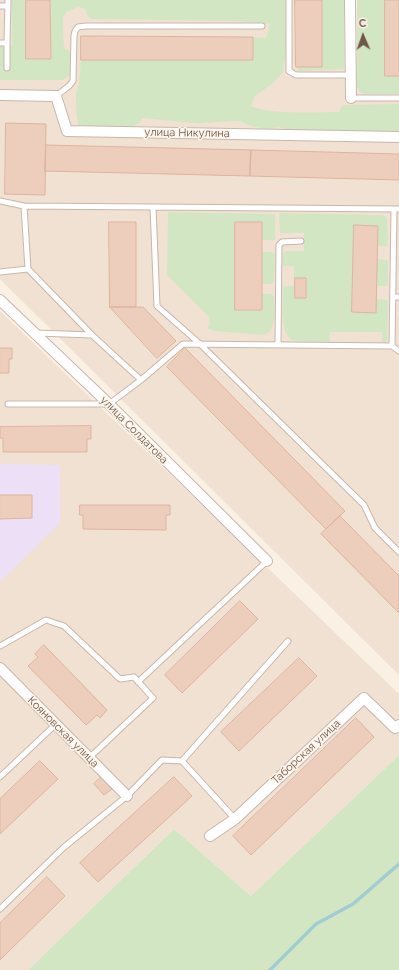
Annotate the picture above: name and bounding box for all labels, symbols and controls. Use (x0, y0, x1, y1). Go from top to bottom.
north arrow (343, 16, 383, 56)
text: С (359, 17, 367, 30)
street label: улица Никулина (144, 126, 230, 140)
street label: улица Солдатова (97, 393, 171, 467)
street label: Кояновская улица (25, 694, 101, 770)
street label: Таборская улица (269, 717, 343, 787)

